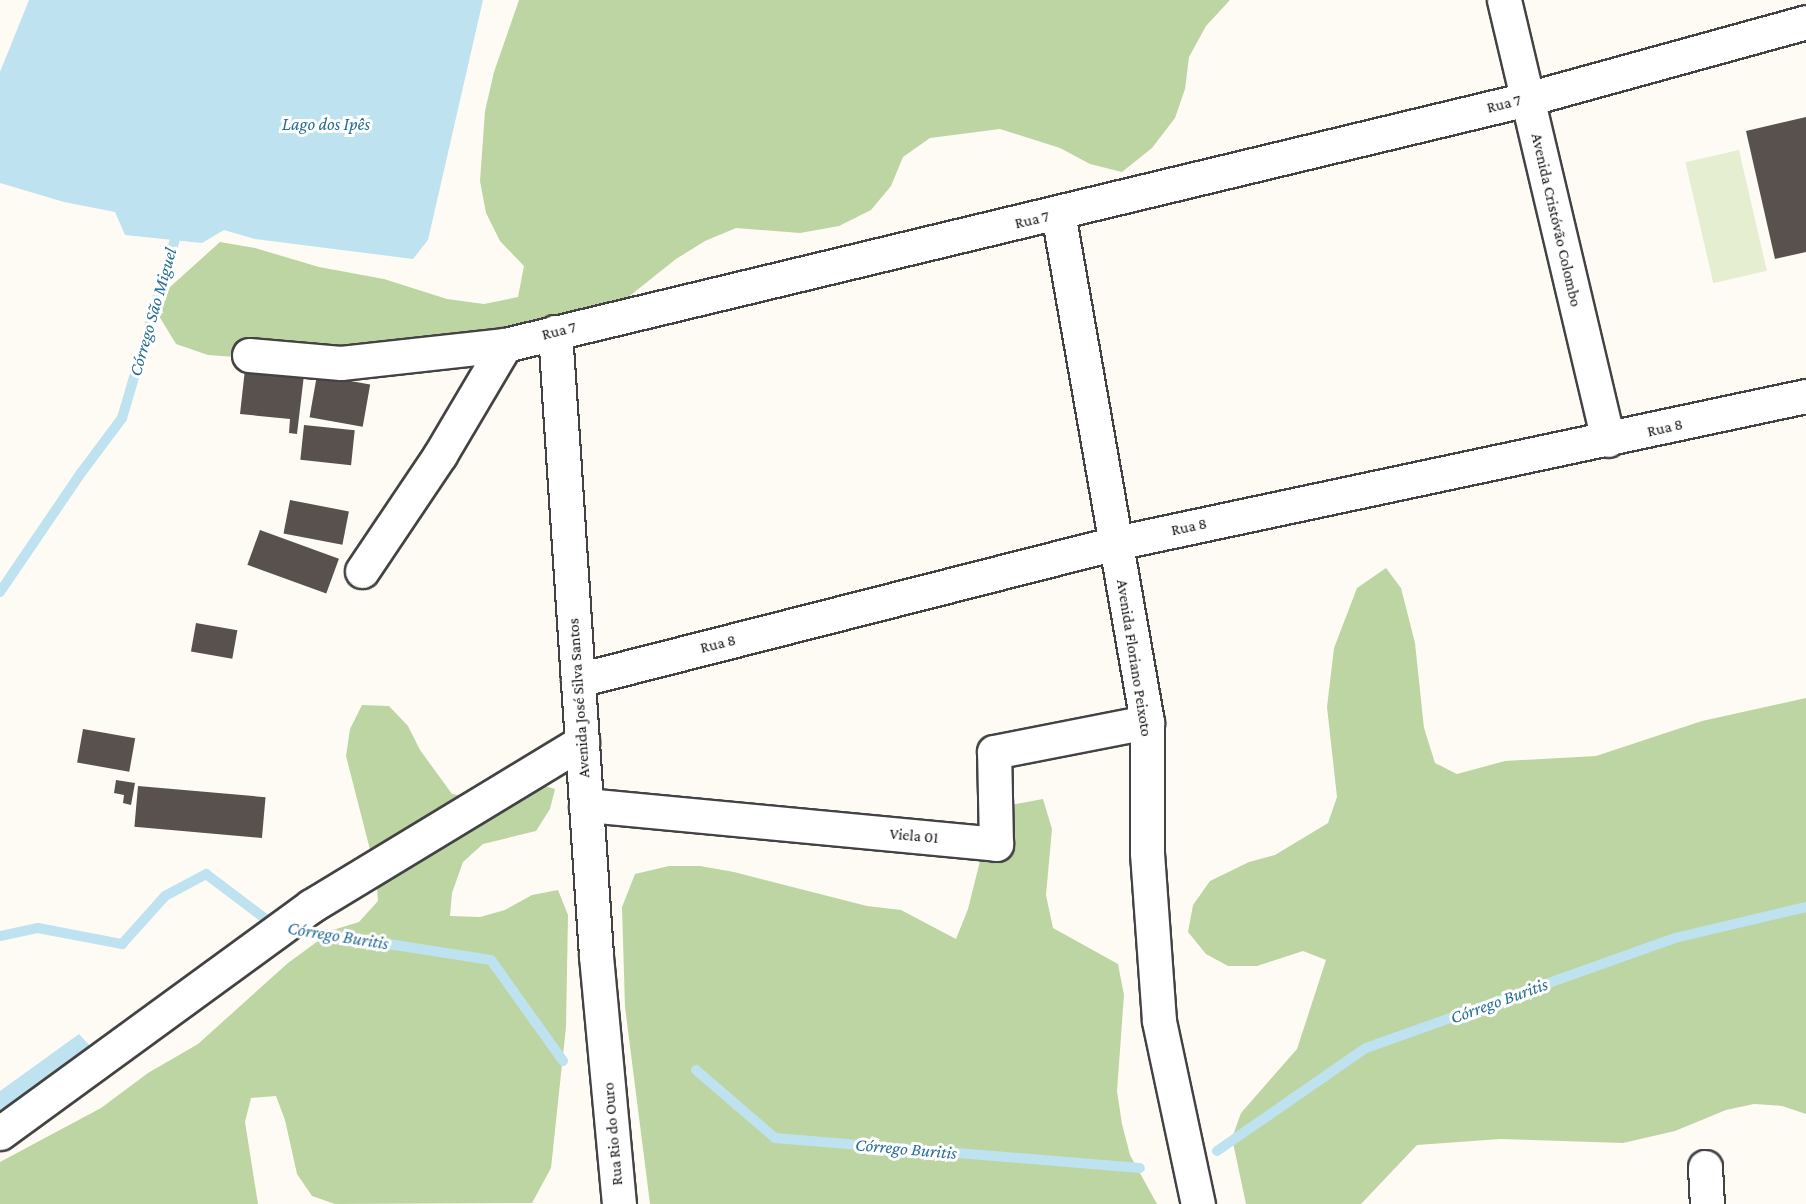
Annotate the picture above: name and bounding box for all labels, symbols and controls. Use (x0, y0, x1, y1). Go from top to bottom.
street label: Rua 7 (1485, 90, 1523, 118)
water label: Lago dos Ipês (282, 113, 370, 135)
street label: Avenida Cristóvão Colombo (1527, 131, 1585, 309)
street label: Rua 7 (1013, 207, 1051, 233)
water label: Córrego São Miguel (124, 245, 182, 379)
street label: Rua 7 (540, 317, 578, 345)
street label: Rua 8 (1645, 415, 1685, 441)
street label: Rua 8 (1169, 514, 1209, 540)
street label: Avenida Floriano Peixoto (1112, 578, 1156, 738)
street label: Avenida José Silva Santos (564, 618, 594, 778)
street label: Rua 8 (698, 630, 738, 658)
street label: Viela 01 (889, 824, 939, 848)
water label: Córrego Buritis (286, 917, 390, 955)
water label: Córrego Buritis (1447, 973, 1551, 1029)
street label: Rua Rio do Ouro (599, 1082, 627, 1186)
water label: Córrego Buritis (854, 1134, 958, 1164)

